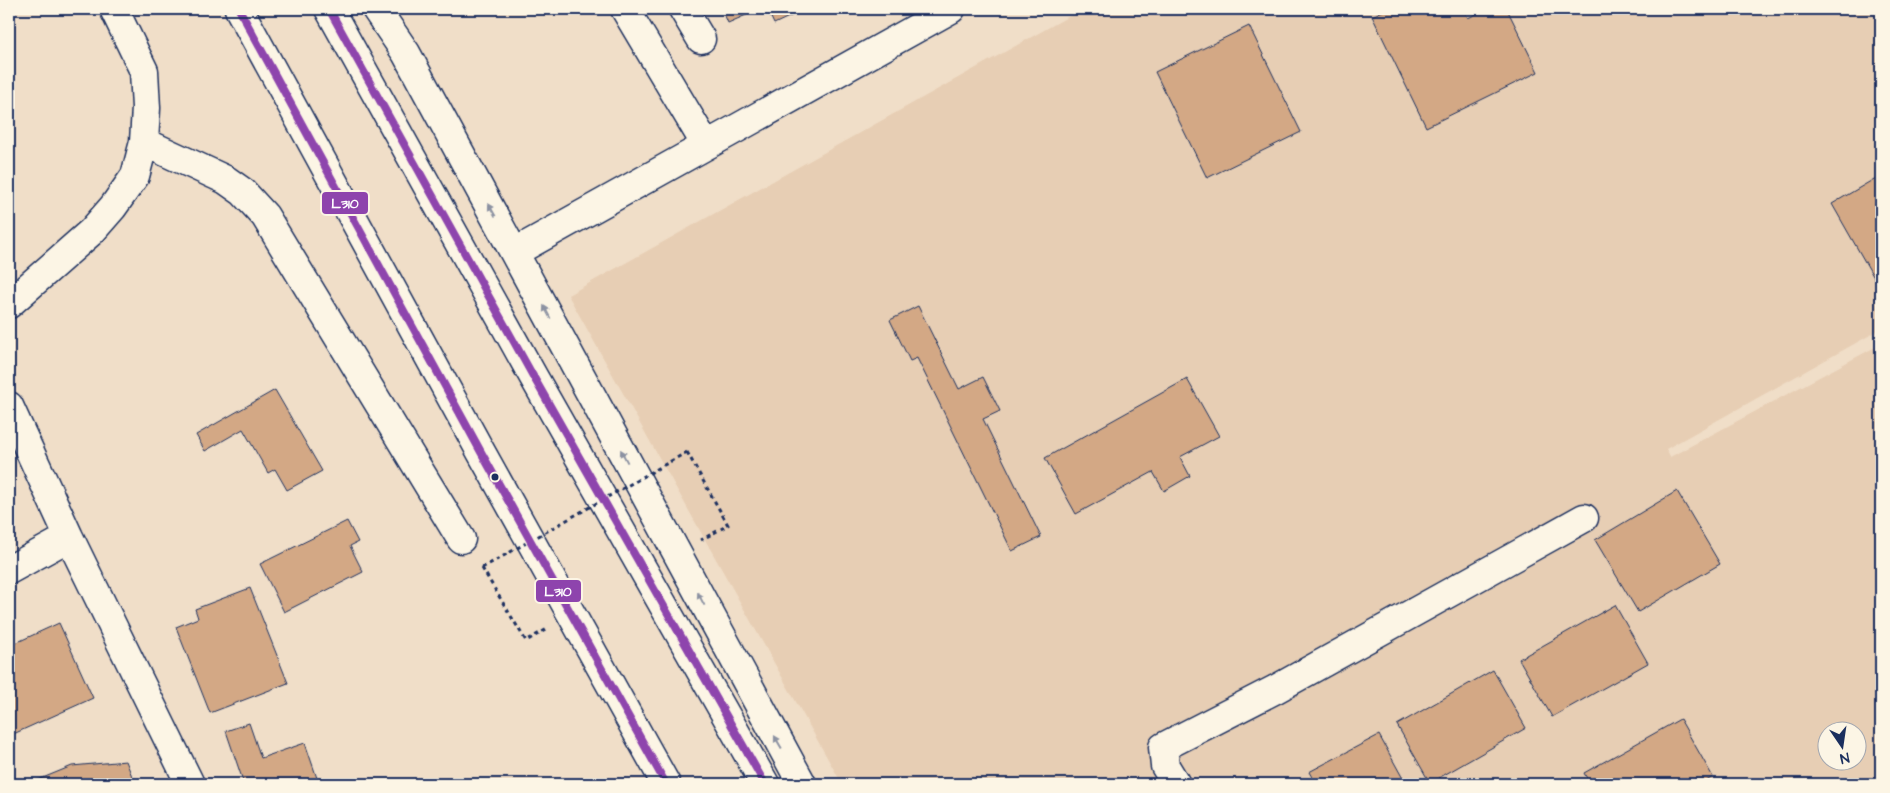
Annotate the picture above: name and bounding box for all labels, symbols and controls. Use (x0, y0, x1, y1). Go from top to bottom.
line badge: L310 (321, 191, 369, 215)
text: L310 (331, 194, 359, 214)
one-way arrow (488, 202, 496, 217)
one-way arrow (543, 306, 552, 319)
one-way arrow (620, 449, 628, 463)
unlabelled marker (490, 472, 500, 482)
line badge: L310 (535, 579, 582, 603)
text: L310 (544, 582, 572, 602)
one-way arrow (697, 592, 705, 606)
north arrow (1818, 720, 1868, 770)
one-way arrow (774, 735, 783, 748)
text: N (1838, 747, 1851, 768)

